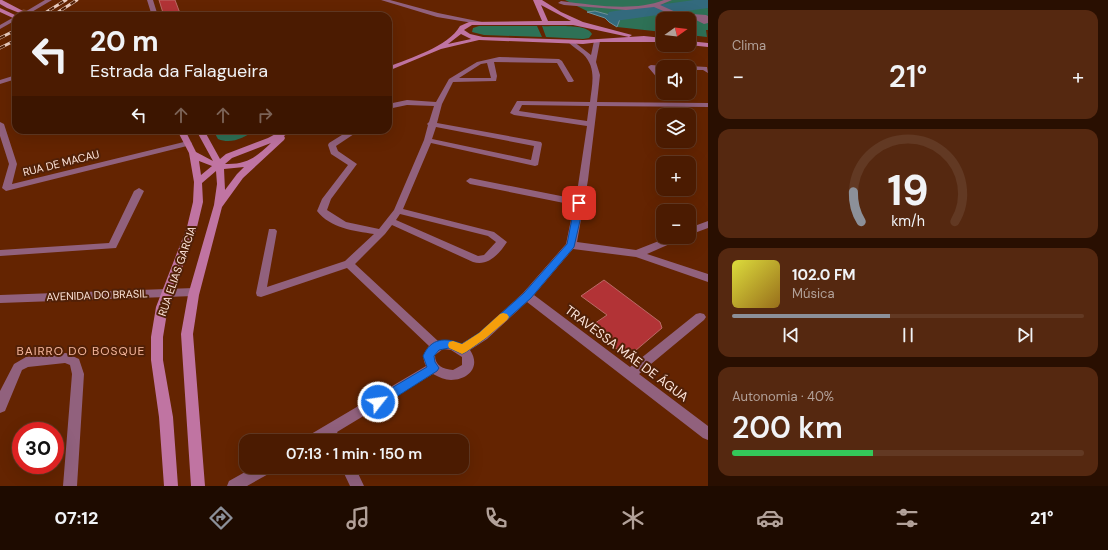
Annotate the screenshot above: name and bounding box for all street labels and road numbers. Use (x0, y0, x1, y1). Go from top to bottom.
street label: RUA DE MACAU (21, 147, 101, 179)
street label: RUA ELIAS GARCIA (155, 224, 199, 318)
street label: AVENIDA DO BRASIL (46, 286, 148, 304)
street label: TRAVESSA MÃE DE ÁGUA (562, 301, 693, 406)

